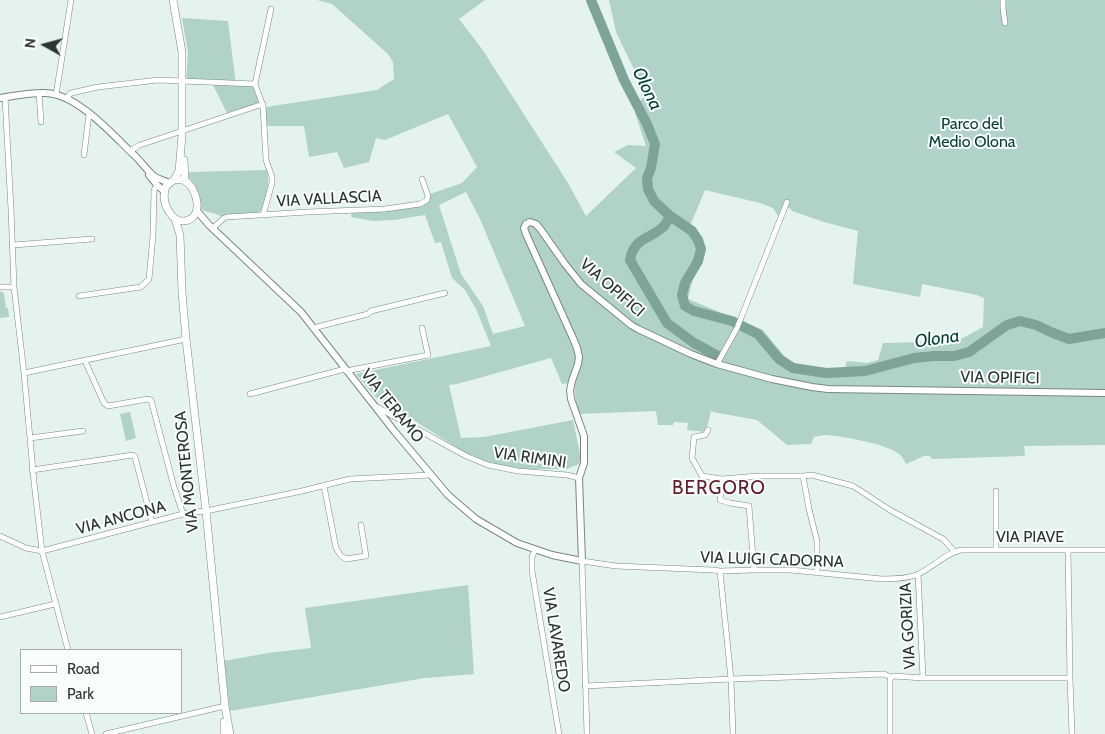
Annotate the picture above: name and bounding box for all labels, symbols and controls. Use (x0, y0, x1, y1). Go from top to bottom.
north arrow (20, 20, 70, 70)
text: N (21, 37, 40, 49)
water label: Olona (627, 64, 667, 114)
park label: Parco del Medio Olona (928, 114, 1016, 152)
street label: VIA VALLASCIA (276, 187, 382, 211)
street label: VIA OPIFICI (576, 255, 648, 321)
water label: Olona (913, 325, 961, 353)
street label: VIA TERAMO (356, 365, 428, 447)
street label: VIA OPIFICI (960, 368, 1040, 388)
street label: VIA MONTEROSA (171, 410, 203, 534)
street label: VIA RIMINI (492, 443, 568, 473)
district label: BERGORO (671, 477, 767, 499)
street label: VIA ANCONA (74, 497, 168, 539)
street label: VIA PIAVE (996, 527, 1064, 547)
street label: VIA LUIGI CADORNA (700, 548, 844, 572)
street label: VIA GORIZIA (896, 582, 920, 670)
street label: VIA LAVAREDO (538, 586, 574, 694)
legend (20, 649, 182, 714)
text: Road (67, 660, 100, 678)
text: Park (67, 685, 94, 703)

